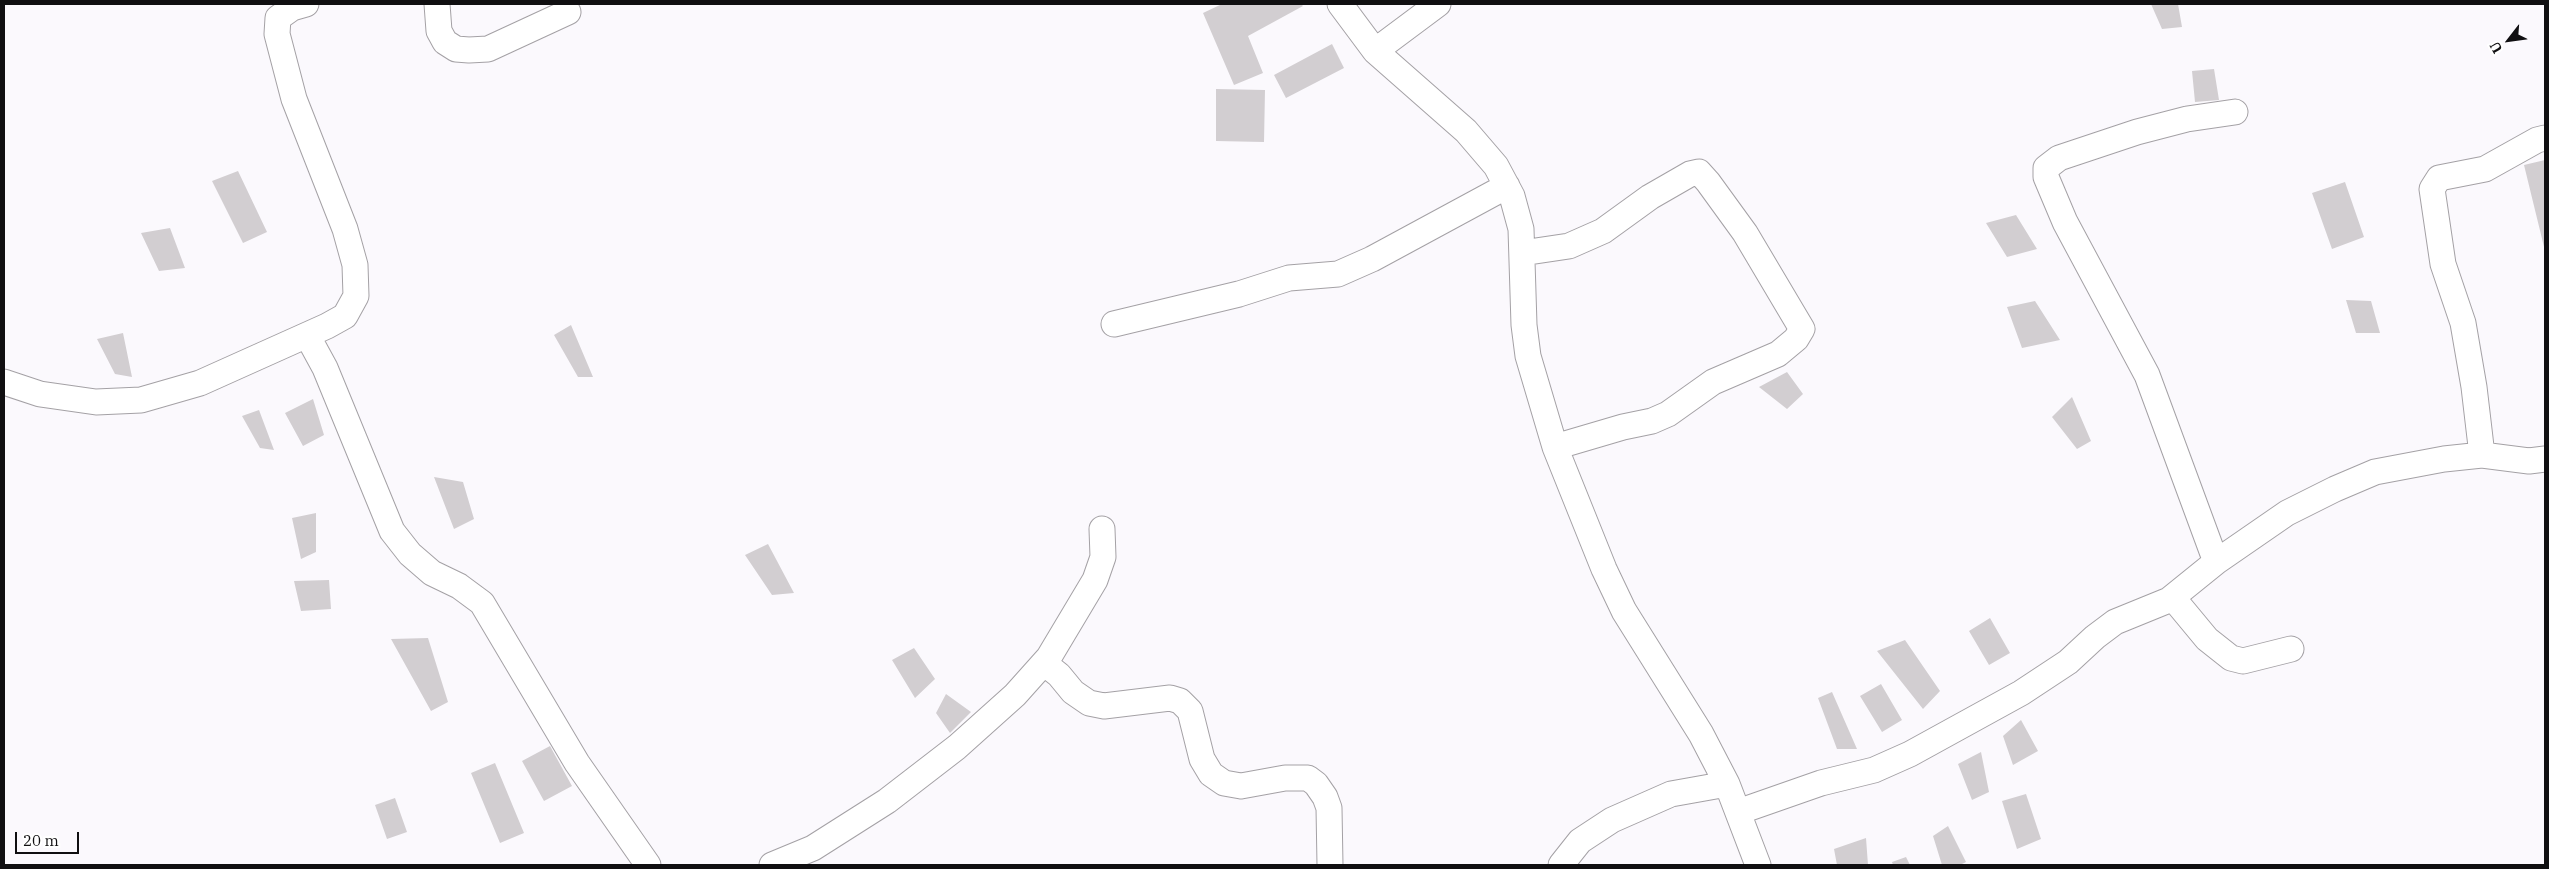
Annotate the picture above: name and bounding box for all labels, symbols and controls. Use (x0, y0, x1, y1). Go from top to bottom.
north arrow (2484, 15, 2534, 65)
text: U (2486, 38, 2506, 57)
scale bar (18, 822, 81, 854)
text: 20 m (23, 831, 59, 850)

